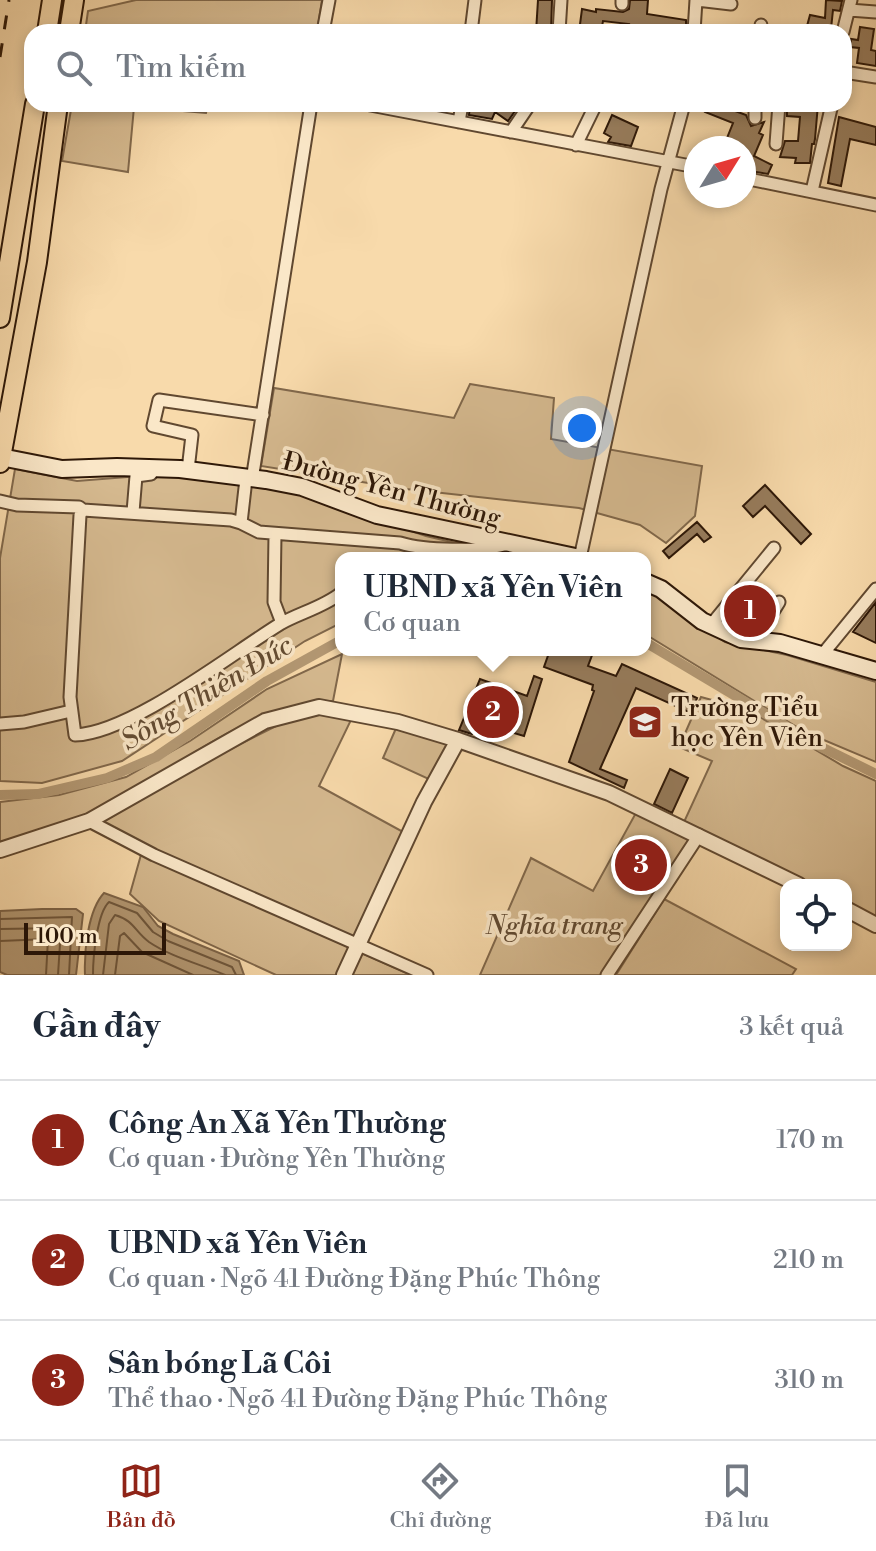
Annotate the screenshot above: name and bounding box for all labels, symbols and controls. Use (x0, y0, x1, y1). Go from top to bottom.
search box (24, 24, 852, 112)
icon: search (52, 46, 96, 90)
text: Tìm kiếm (116, 49, 246, 87)
north arrow (684, 136, 756, 208)
your location (562, 408, 602, 448)
street label: Đường Yên Thường (279, 445, 505, 535)
popup (335, 552, 651, 656)
text: UBND xã Yên Viên (363, 569, 623, 607)
pin: 1 (724, 581, 776, 641)
text: Cơ quan (363, 607, 461, 639)
water label: Sông Thiên Đức (114, 628, 299, 758)
pin: 2 (467, 682, 519, 742)
place label: Trường Tiểu học Yên Viên (671, 692, 823, 754)
school or university icon: Trường Tiểu học Yên Viên (626, 703, 664, 741)
pin: 3 (615, 835, 667, 895)
map controls (780, 879, 852, 951)
button: locate (780, 879, 852, 951)
park label: Nghĩa trang (485, 910, 624, 942)
scale bar (24, 919, 166, 955)
text: 100 m (36, 923, 98, 950)
text: Gần đây (32, 1006, 160, 1048)
text: 3 kết quả (739, 1011, 844, 1043)
text: Công An Xã Yên Thường (108, 1105, 446, 1143)
text: 1 (52, 1124, 64, 1156)
text: 170 m (776, 1124, 844, 1156)
text: Cơ quan · Đường Yên Thường (108, 1143, 445, 1175)
text: UBND xã Yên Viên (108, 1225, 367, 1263)
text: 2 (50, 1244, 66, 1276)
text: 210 m (773, 1244, 844, 1276)
text: Cơ quan · Ngõ 41 Đường Đặng Phúc Thông (108, 1263, 600, 1295)
text: Sân bóng Lã Côi (108, 1345, 331, 1383)
text: 3 (50, 1364, 66, 1396)
text: 310 m (775, 1364, 844, 1396)
text: Thể thao · Ngõ 41 Đường Đặng Phúc Thông (108, 1383, 608, 1415)
tab: Bản đồ (107, 1459, 176, 1534)
tab: Chỉ đường (389, 1459, 491, 1534)
tab: Đã lưu (705, 1459, 769, 1534)

